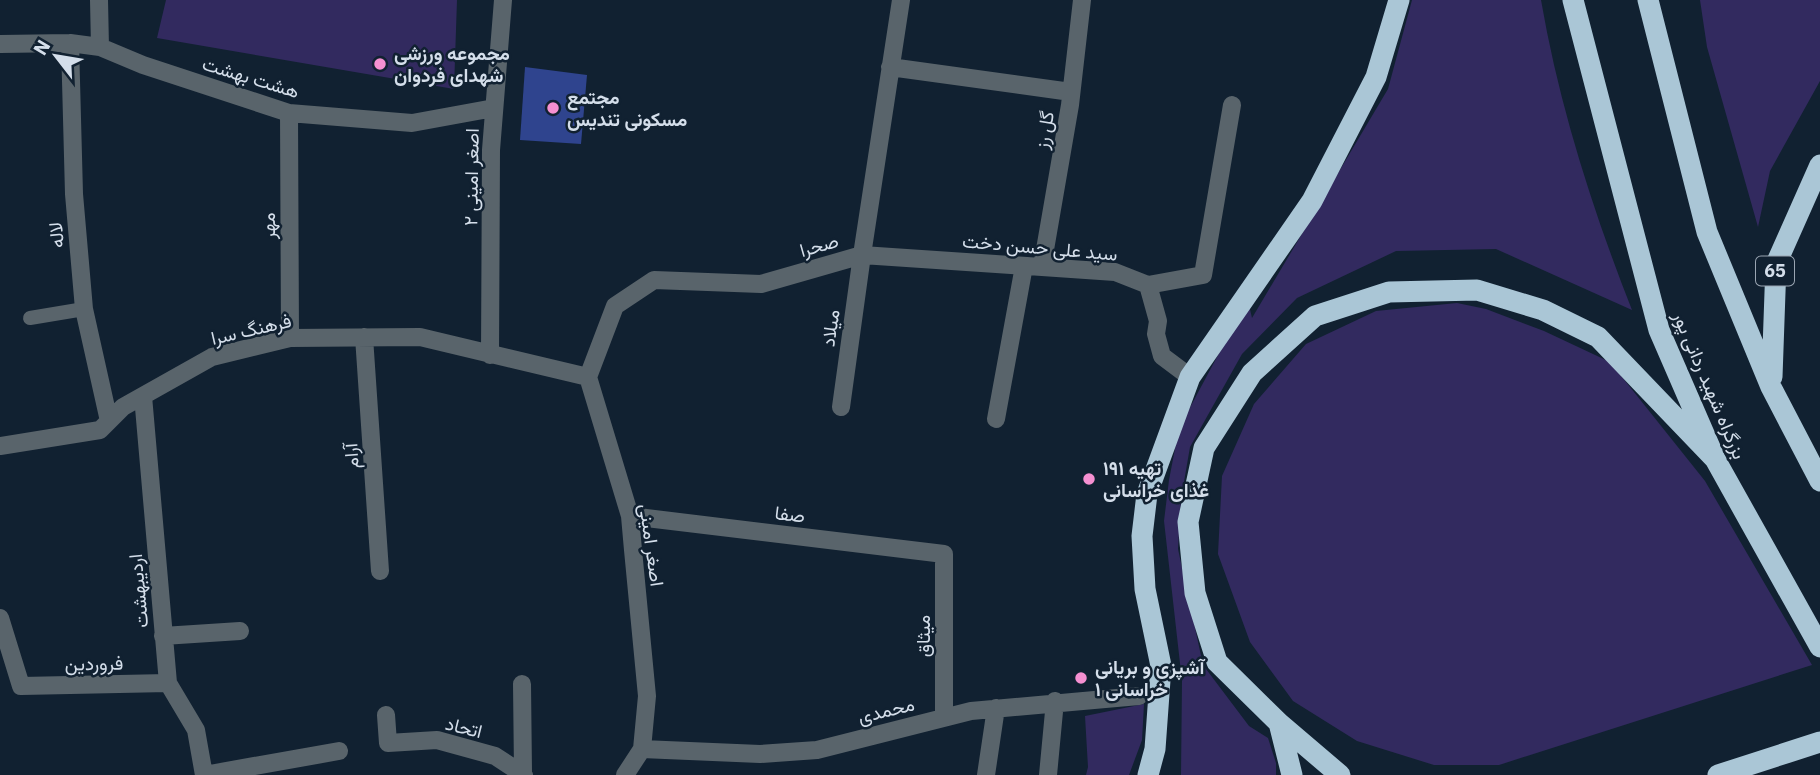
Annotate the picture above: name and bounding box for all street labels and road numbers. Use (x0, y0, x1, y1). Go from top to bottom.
street label: هشت بهشت (200, 51, 302, 103)
street label: گل رز (1029, 109, 1059, 152)
street label: ۲ اصغر امینی (458, 128, 484, 226)
street label: مهر (256, 212, 280, 241)
street label: لاله (43, 221, 69, 249)
street label: صحرا (797, 228, 841, 262)
street label: سید علی حسن دخت (961, 228, 1119, 266)
road number: 65 (1756, 256, 1794, 286)
street label: بزرگراه شهید ردانی پور (1666, 307, 1752, 463)
street label: فرهنگ سرا (208, 308, 294, 350)
street label: میلاد (816, 308, 844, 348)
street label: آرام (338, 441, 365, 469)
street label: صفا (773, 500, 807, 528)
street label: اصغر امینی (634, 502, 670, 588)
street label: اردیبهشت (123, 553, 153, 629)
street label: میثاق (911, 615, 935, 657)
street label: فروردین (65, 650, 123, 676)
street label: محمدی (855, 691, 917, 729)
street label: اتحاد (443, 711, 485, 743)

